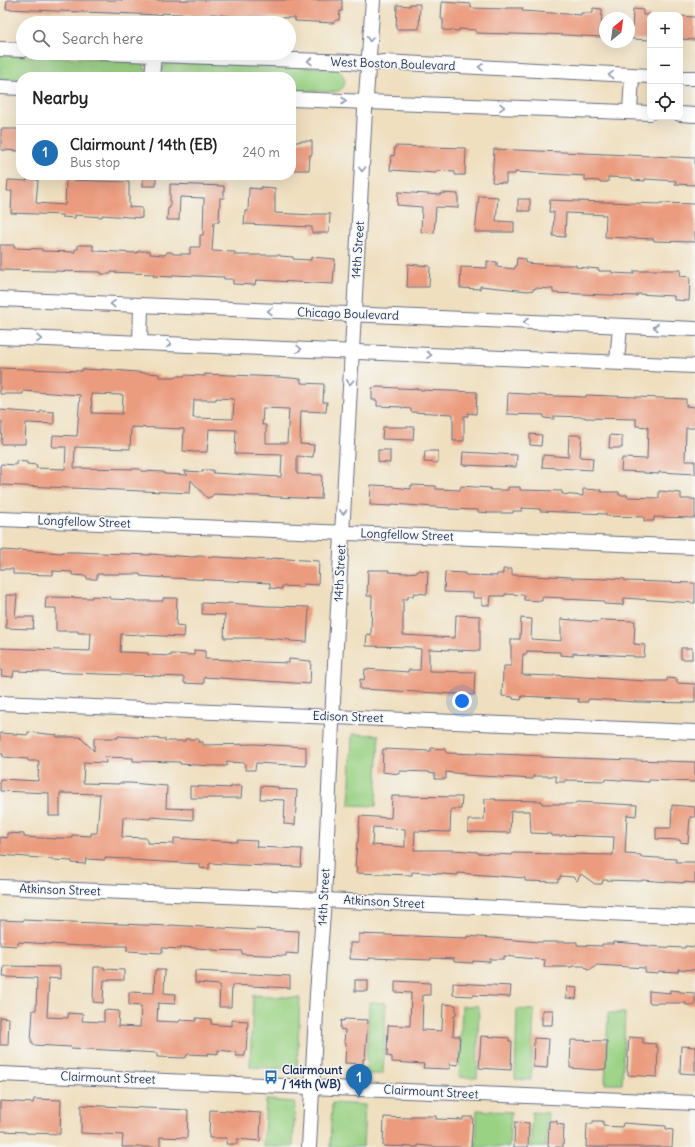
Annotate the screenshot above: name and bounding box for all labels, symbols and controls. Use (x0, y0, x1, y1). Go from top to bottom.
north arrow (599, 12, 635, 48)
map controls (647, 12, 683, 120)
button: + (647, 12, 683, 48)
search box (16, 16, 296, 60)
icon: search (30, 27, 52, 49)
text: Search here (62, 29, 143, 48)
one-way arrow (366, 36, 375, 42)
button: − (647, 48, 683, 84)
street label: West Boston Boulevard (330, 54, 456, 73)
one-way arrow (307, 57, 313, 65)
one-way arrow (478, 63, 484, 72)
one-way arrow (608, 70, 614, 79)
button: locate (647, 84, 683, 120)
text: Nearby (32, 87, 88, 109)
one-way arrow (341, 97, 347, 105)
one-way arrow (499, 103, 505, 111)
text: Clairmount / 14th (EB) (70, 135, 217, 154)
text: 1 (42, 144, 48, 161)
text: 240 m (243, 144, 280, 161)
text: Bus stop (70, 154, 120, 171)
one-way arrow (358, 166, 366, 172)
street label: 14th Street (348, 221, 367, 279)
one-way arrow (110, 300, 116, 309)
street label: Chicago Boulevard (297, 304, 399, 323)
one-way arrow (267, 307, 273, 315)
one-way arrow (523, 317, 529, 326)
one-way arrow (653, 323, 659, 332)
one-way arrow (36, 334, 42, 343)
one-way arrow (166, 340, 172, 348)
one-way arrow (296, 345, 302, 354)
one-way arrow (426, 350, 432, 359)
one-way arrow (346, 379, 354, 385)
one-way arrow (339, 509, 347, 515)
street label: Longfellow Street (37, 512, 131, 531)
street label: Longfellow Street (360, 525, 454, 544)
street label: 14th Street (331, 544, 348, 602)
your location (452, 691, 472, 711)
street label: Edison Street (312, 708, 384, 725)
street label: 14th Street (315, 868, 332, 926)
street label: Atkinson Street (19, 881, 101, 898)
street label: Atkinson Street (343, 892, 425, 911)
place label: Clairmount / 14th (WB) (282, 1062, 343, 1092)
pin: 1 (346, 1064, 372, 1097)
street label: Clairmount Street (60, 1068, 156, 1087)
bus stop icon: Clairmount / 14th (WB) (263, 1069, 279, 1085)
street label: Clairmount Street (383, 1082, 479, 1101)

